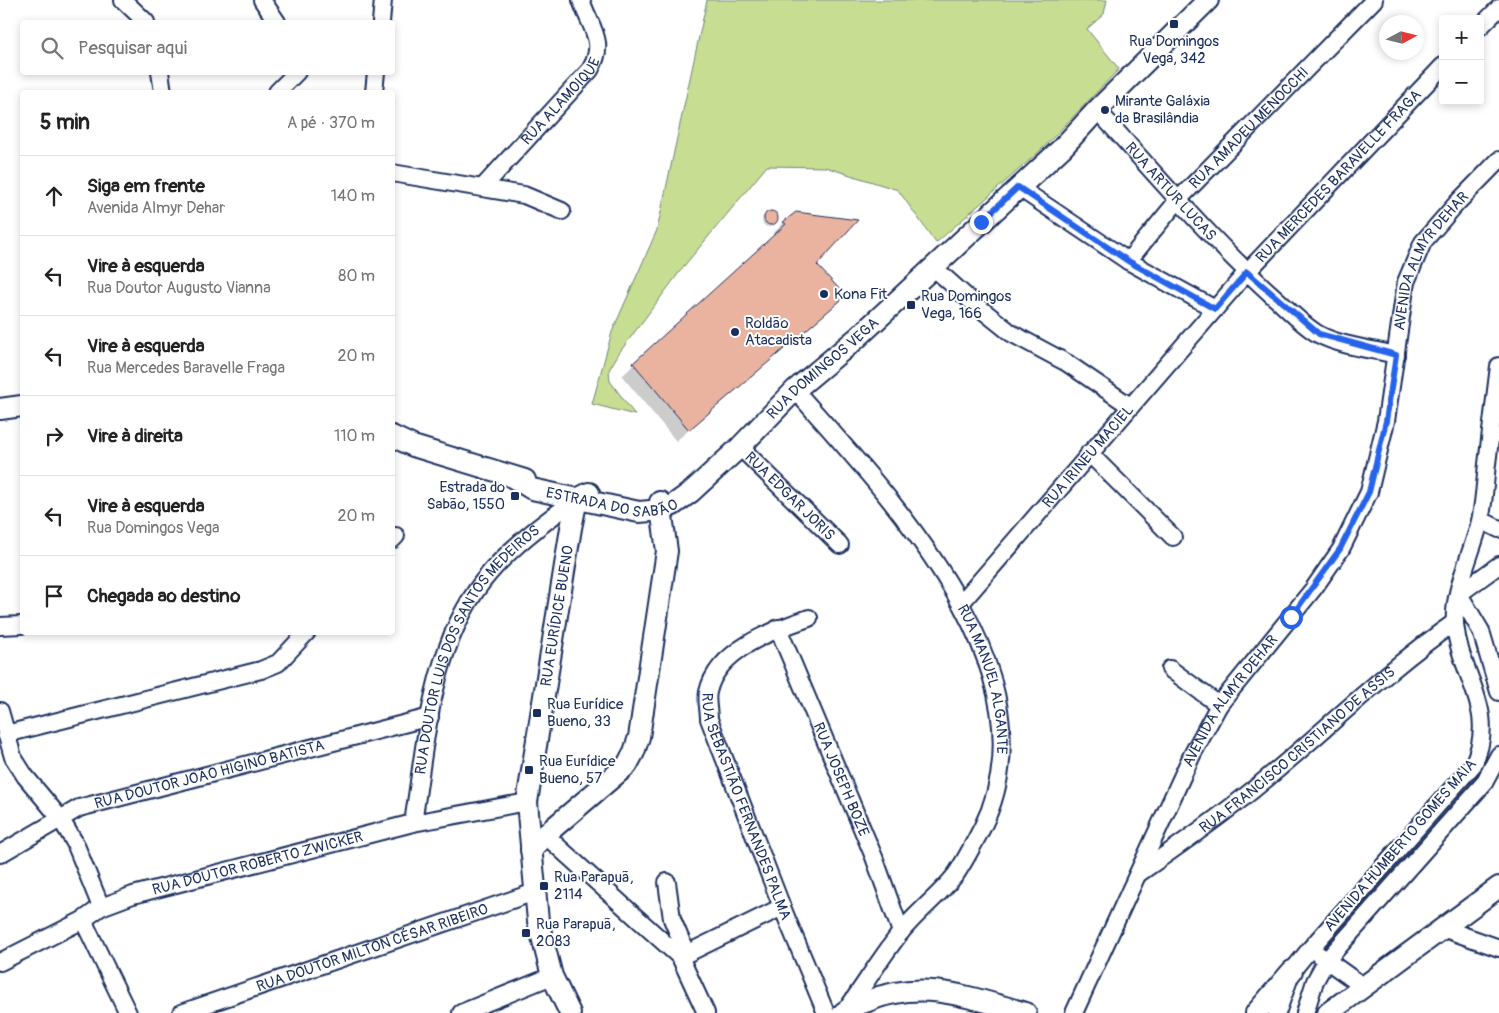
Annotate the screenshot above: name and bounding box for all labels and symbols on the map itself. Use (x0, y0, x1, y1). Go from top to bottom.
north arrow (1379, 15, 1424, 60)
marker: Rua Domingos Vega, 342 (1168, 18, 1180, 30)
place label: Rua Domingos Vega, 342 (1129, 32, 1219, 68)
street label: RUA ALAMOIQUE (517, 55, 605, 149)
street label: RUA AMADEU MENOCCHI (1185, 63, 1313, 193)
street label: RUA MERCEDES BARAVELLE FRAGA (1252, 86, 1426, 267)
place label: Mirante Galáxia da Brasilândia (1115, 92, 1210, 128)
marker: Mirante Galáxia da Brasilândia (1099, 104, 1111, 116)
street label: RUA ARTUR LUCAS (1121, 139, 1220, 245)
street label: AVENIDA ALMYR DEHAR (1390, 188, 1473, 332)
route end (970, 211, 993, 234)
place label: Kona Fit (834, 285, 888, 304)
place label: Rua Domingos Vega, 166 (921, 287, 1011, 323)
marker: Kona Fit (818, 288, 830, 300)
marker: Rua Domingos Vega, 166 (905, 299, 917, 311)
place label: Roldão Atacadista (745, 314, 812, 350)
street label: RUA DOMINGOS VEGA (763, 314, 883, 423)
marker: Roldão Atacadista (729, 326, 741, 338)
street label: RUA IRINEU MACIEL (1038, 401, 1138, 512)
street label: RUA EDGAR JORIS (741, 448, 839, 545)
place label: Estrada do Sabão, 1550 (427, 478, 505, 514)
street label: ESTRADA DO SABÃO (544, 483, 681, 522)
marker: Estrada do Sabão, 1550 (509, 490, 521, 502)
street label: RUA DOUTOR LUIS DOS SANTOS MEDEIROS (411, 521, 544, 776)
street label: RUA EURÍDICE BUENO (537, 544, 578, 688)
street label: RUA MANUEL ALGANTE (953, 601, 1011, 755)
route start (1280, 606, 1303, 629)
street label: AVENIDA ALMYR DEHAR (1179, 631, 1282, 770)
street label: RUA FRANCISCO CRISTIANO DE ASSIS (1196, 663, 1399, 838)
street label: RUA SEBASTIÃO FERNANDES PALMA (697, 692, 795, 923)
place label: Rua Eurídice Bueno, 33 (547, 695, 624, 731)
marker: Rua Eurídice Bueno, 33 (531, 707, 543, 719)
street label: RUA JOSEPH BOZE (809, 719, 873, 840)
street label: RUA DOUTOR JOÃO HIGINO BATISTA (92, 736, 327, 814)
place label: Rua Eurídice Bueno, 57 (539, 752, 616, 788)
street label: AVENIDA HUMBERTO GOMES MAIA (1320, 755, 1481, 936)
marker: Rua Eurídice Bueno, 57 (523, 764, 535, 776)
street label: RUA DOUTOR ROBERTO ZWICKER (150, 827, 365, 900)
place label: Rua Parapuã, 2114 (554, 868, 634, 904)
marker: Rua Parapuã, 2114 (538, 880, 550, 892)
street label: RUA DOUTOR MILTON CÉSAR RIBEIRO (254, 900, 491, 997)
place label: Rua Parapuã, 2083 (536, 915, 616, 951)
marker: Rua Parapuã, 2083 (520, 927, 532, 939)

